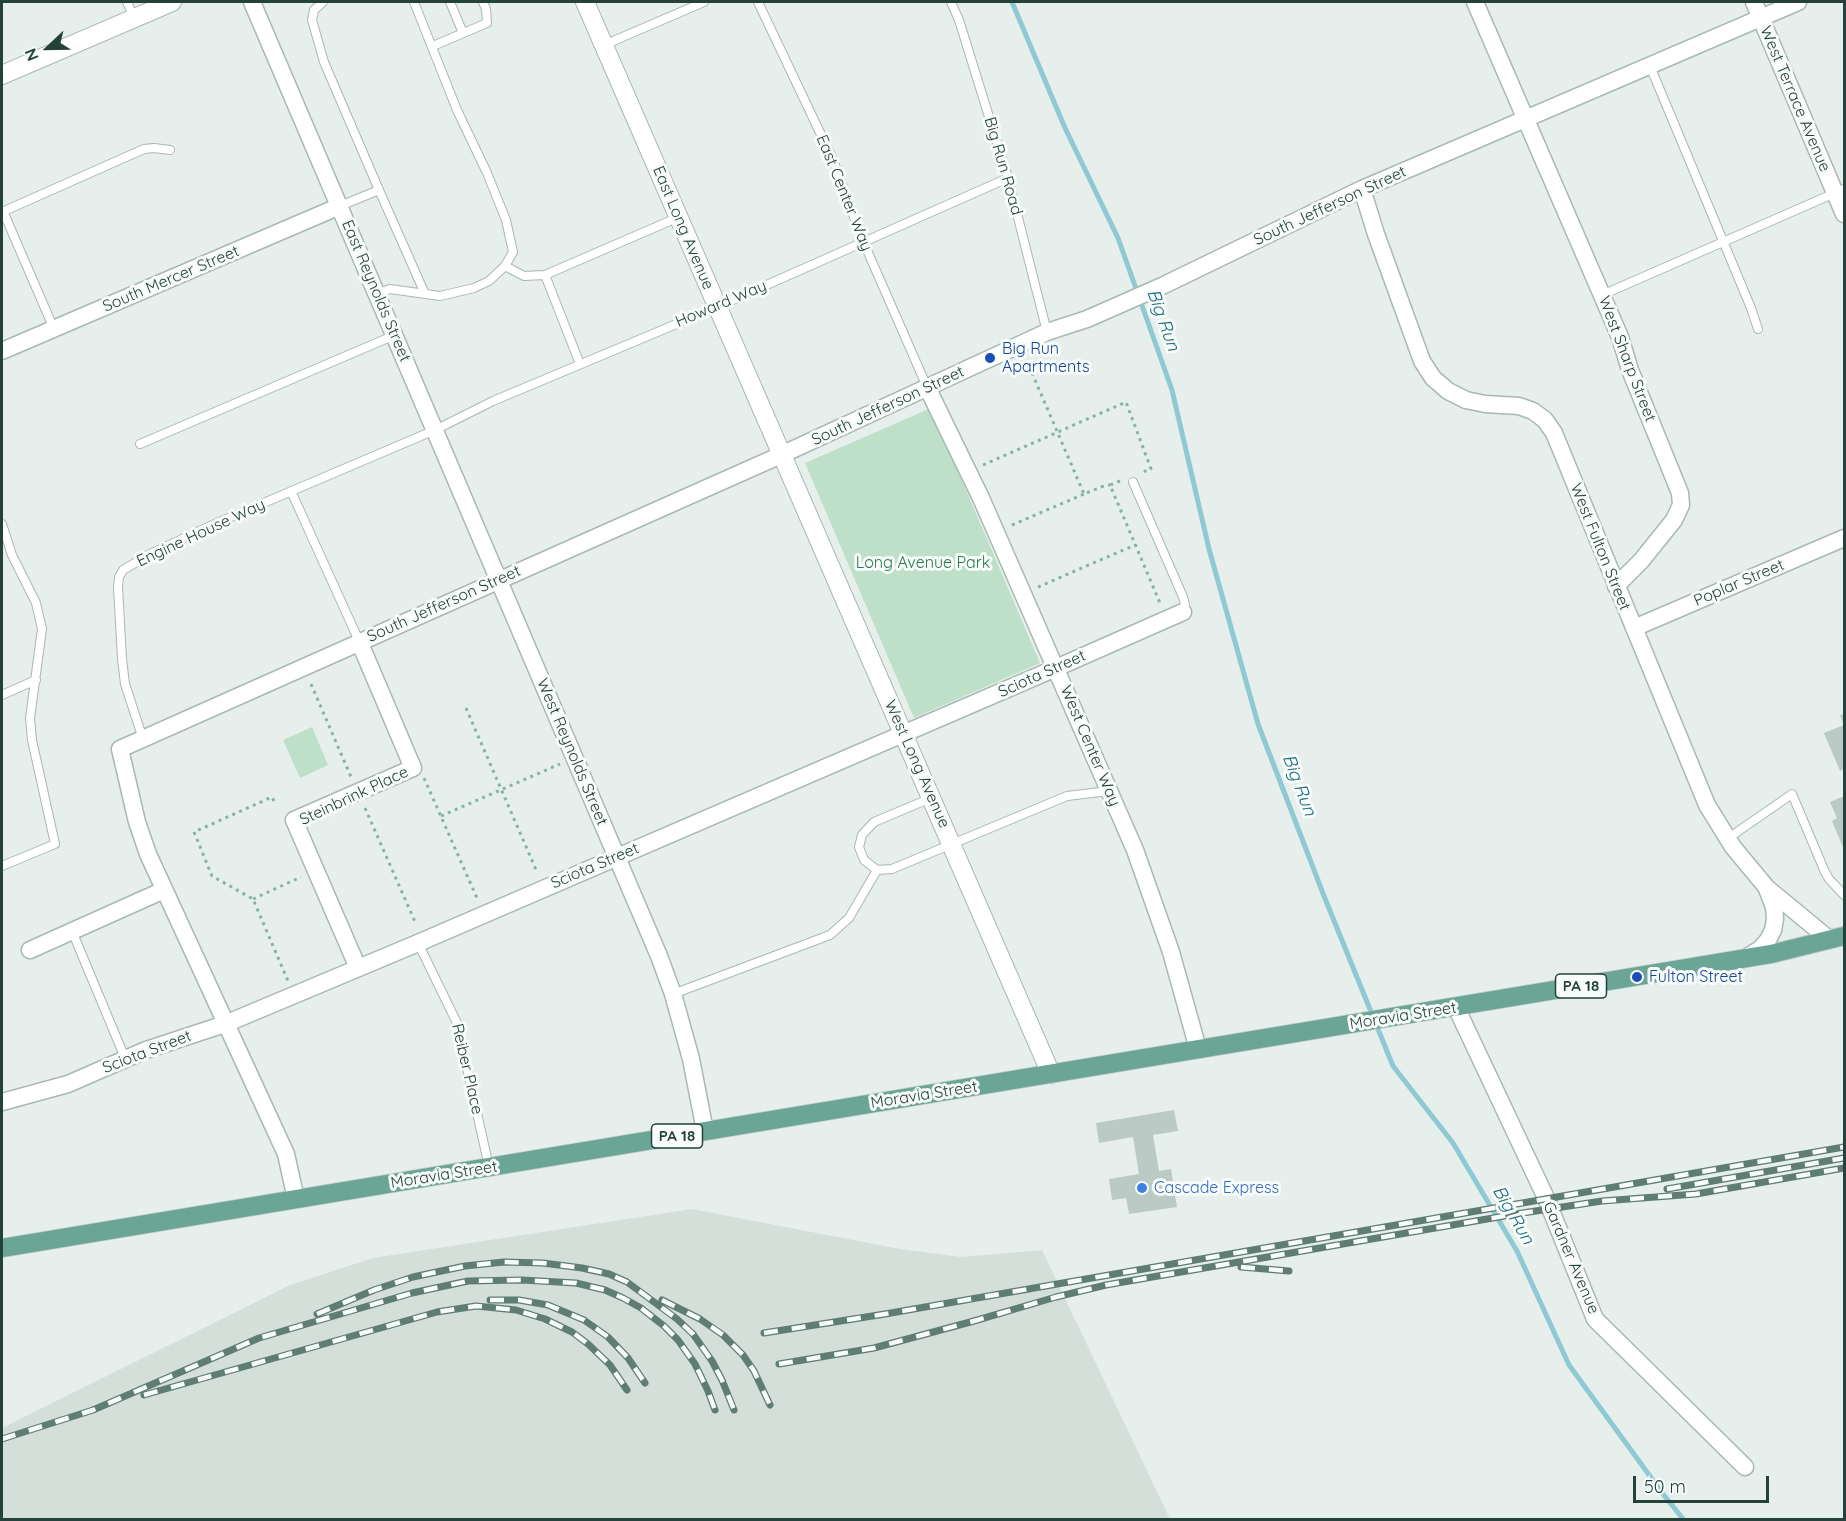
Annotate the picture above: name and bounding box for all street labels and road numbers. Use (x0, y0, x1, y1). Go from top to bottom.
street label: West Terrace Avenue (1756, 23, 1834, 175)
street label: Big Run Road (980, 115, 1026, 217)
street label: East Center Way (812, 132, 876, 254)
street label: South Jefferson Street (1251, 162, 1409, 250)
street label: East Long Avenue (648, 163, 718, 293)
street label: East Reynolds Street (337, 217, 415, 365)
street label: South Mercer Street (100, 242, 242, 316)
street label: Howard Way (673, 276, 769, 332)
street label: West Sharp Street (1594, 293, 1660, 425)
street label: South Jefferson Street (809, 362, 967, 450)
street label: West Fulton Street (1566, 481, 1634, 613)
street label: Engine House Way (134, 495, 268, 571)
street label: Poplar Street (1691, 555, 1787, 611)
street label: South Jefferson Street (364, 561, 524, 647)
street label: Sciota Street (995, 646, 1089, 702)
street label: West Reynolds Street (532, 676, 612, 828)
street label: West Center Way (1056, 683, 1124, 809)
street label: West Long Avenue (880, 697, 954, 831)
street label: Steinbrink Place (297, 762, 411, 830)
street label: Sciota Street (548, 839, 642, 893)
road number: PA 18 (1556, 974, 1606, 998)
street label: Moravia Street (1348, 998, 1458, 1034)
street label: Reiber Place (447, 1022, 487, 1116)
street label: Sciota Street (100, 1026, 194, 1078)
street label: Moravia Street (869, 1077, 979, 1113)
road number: PA 18 (652, 1124, 702, 1148)
street label: Moravia Street (389, 1157, 499, 1193)
street label: Gardner Avenue (1539, 1199, 1603, 1317)

